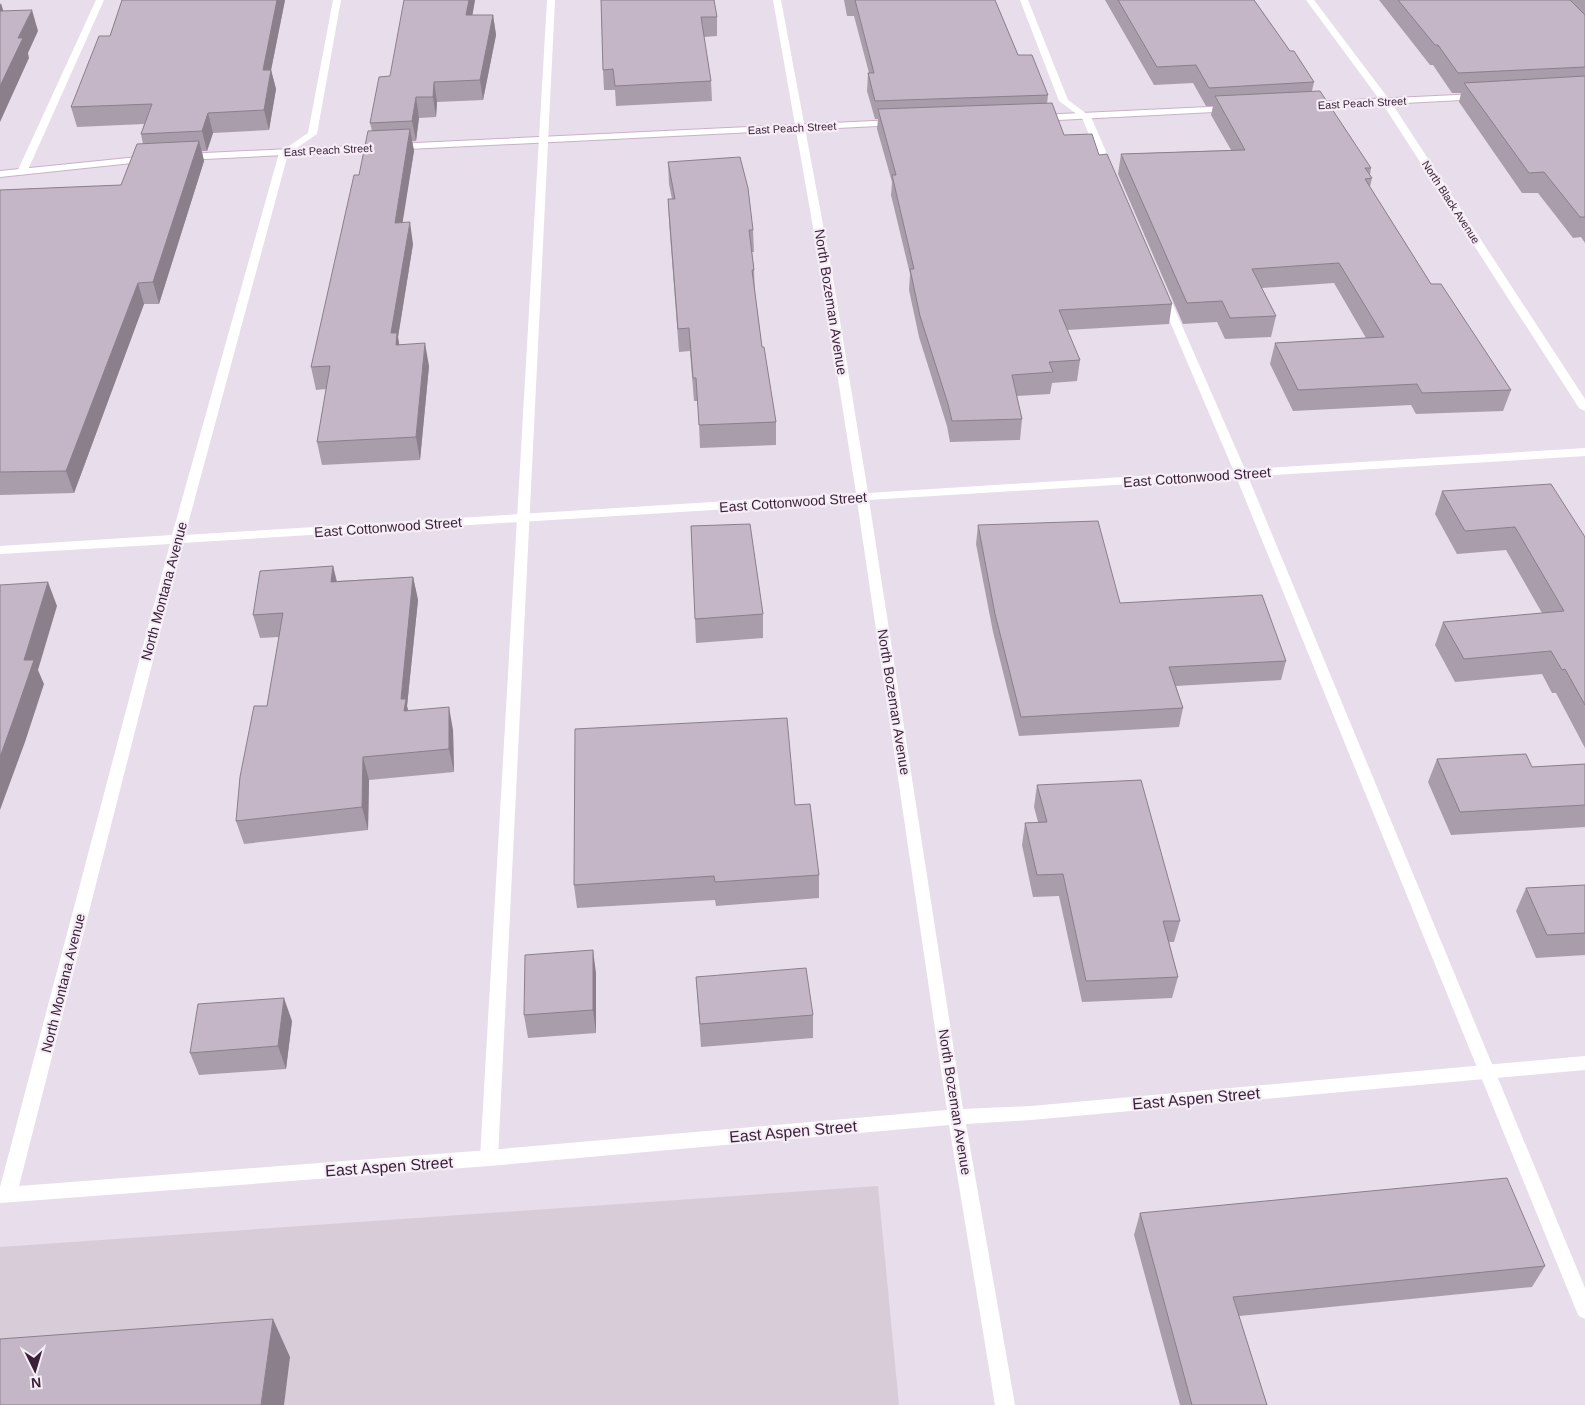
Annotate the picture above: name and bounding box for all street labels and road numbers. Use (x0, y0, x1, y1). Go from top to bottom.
street label: East Peach Street (1317, 95, 1407, 111)
street label: East Peach Street (747, 120, 837, 136)
street label: East Peach Street (283, 142, 373, 158)
street label: North Black Avenue (1420, 158, 1482, 246)
street label: North Bozeman Avenue (812, 228, 850, 376)
street label: East Cottonwood Street (1123, 464, 1271, 490)
street label: East Cottonwood Street (719, 489, 867, 515)
street label: East Cottonwood Street (314, 514, 462, 540)
street label: North Montana Avenue (138, 520, 190, 662)
street label: North Bozeman Avenue (875, 628, 913, 776)
street label: North Montana Avenue (38, 912, 88, 1054)
street label: North Bozeman Avenue (936, 1028, 974, 1176)
street label: East Aspen Street (1132, 1084, 1261, 1113)
street label: East Aspen Street (729, 1117, 858, 1146)
street label: East Aspen Street (325, 1154, 454, 1179)

